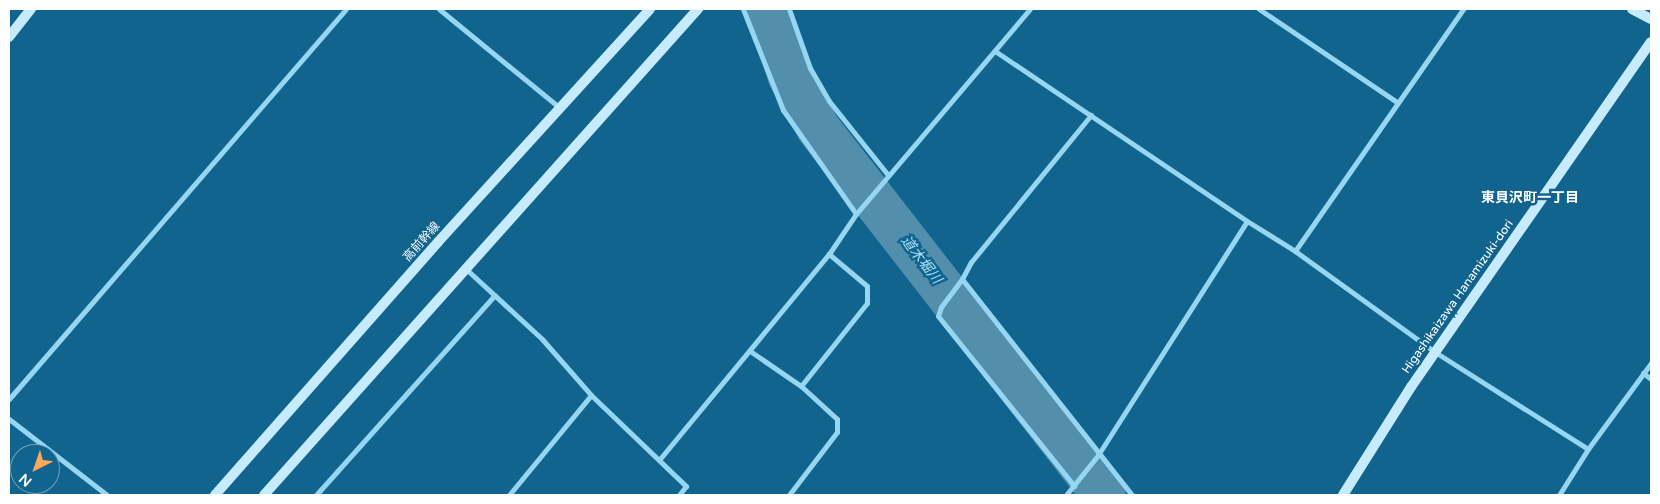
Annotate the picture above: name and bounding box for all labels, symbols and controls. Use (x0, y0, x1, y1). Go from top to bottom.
district label: 東貝沢町一丁目 (1481, 190, 1579, 206)
street label: Higashikaizawa Hanamizuki-dori (1399, 217, 1517, 377)
street label: 高前幹線 (401, 219, 443, 265)
water label: 道木堀川 (897, 233, 945, 287)
north arrow (10, 444, 60, 494)
text: N (16, 470, 35, 490)

